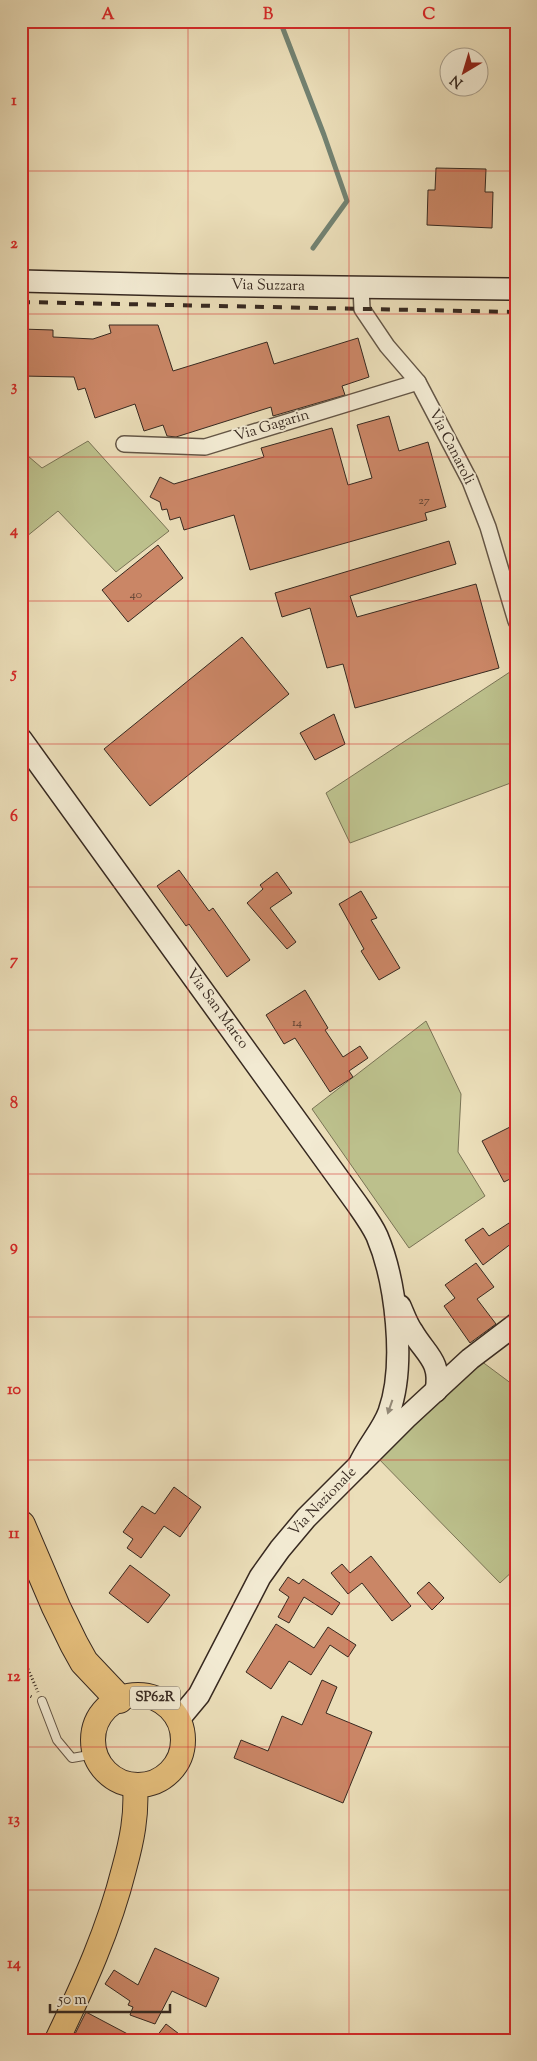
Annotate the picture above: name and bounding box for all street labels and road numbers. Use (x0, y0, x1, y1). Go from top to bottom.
street label: Via Suzzara (231, 275, 305, 297)
street label: Via Gagarin (232, 405, 312, 447)
street label: Via Canaroli (423, 406, 479, 488)
street label: Via San Marco (181, 965, 253, 1053)
street label: Via Nazionale (284, 1463, 362, 1541)
road number: SP62R (130, 1686, 180, 1710)

